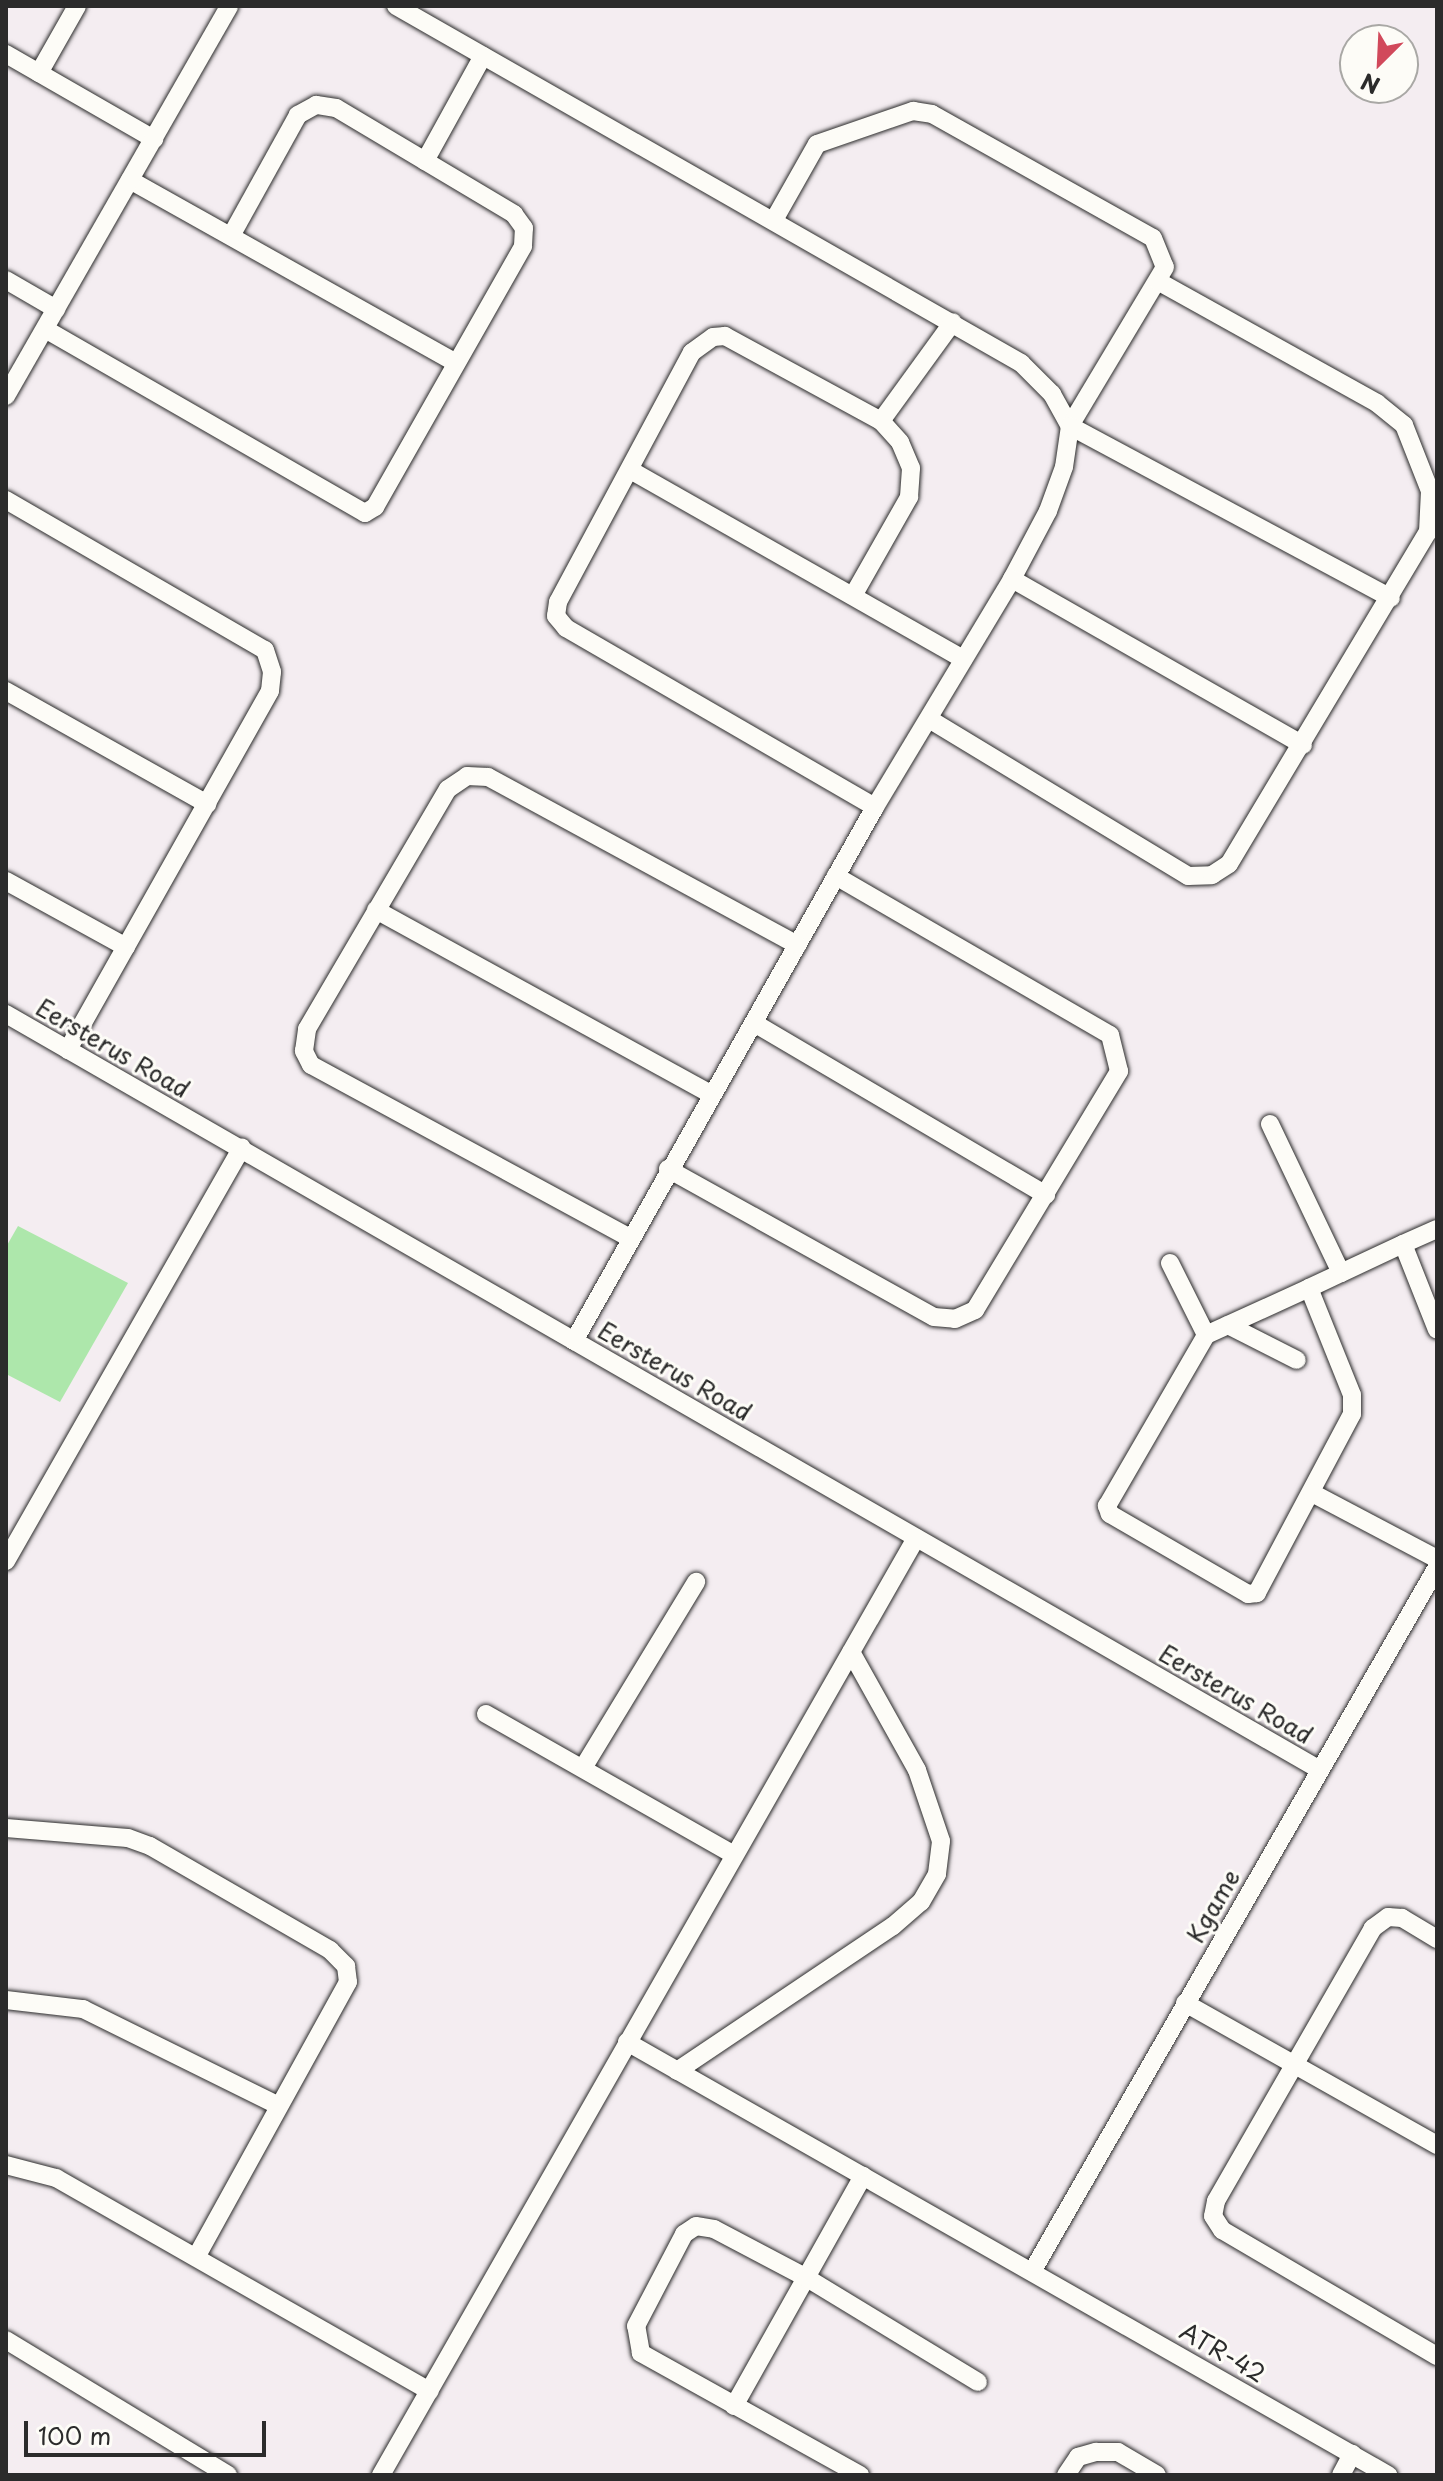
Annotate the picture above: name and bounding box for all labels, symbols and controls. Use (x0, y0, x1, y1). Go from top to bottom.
north arrow (1339, 24, 1419, 104)
text: N (1355, 66, 1385, 103)
street label: Eersterus Road (30, 992, 196, 1104)
street label: Eersterus Road (592, 1315, 758, 1427)
street label: Eersterus Road (1153, 1638, 1319, 1750)
street label: Kgame (1181, 1864, 1245, 1948)
street label: ATR-42 (1175, 2316, 1271, 2388)
scale bar (28, 2405, 270, 2455)
text: 100 m (38, 2417, 111, 2453)

